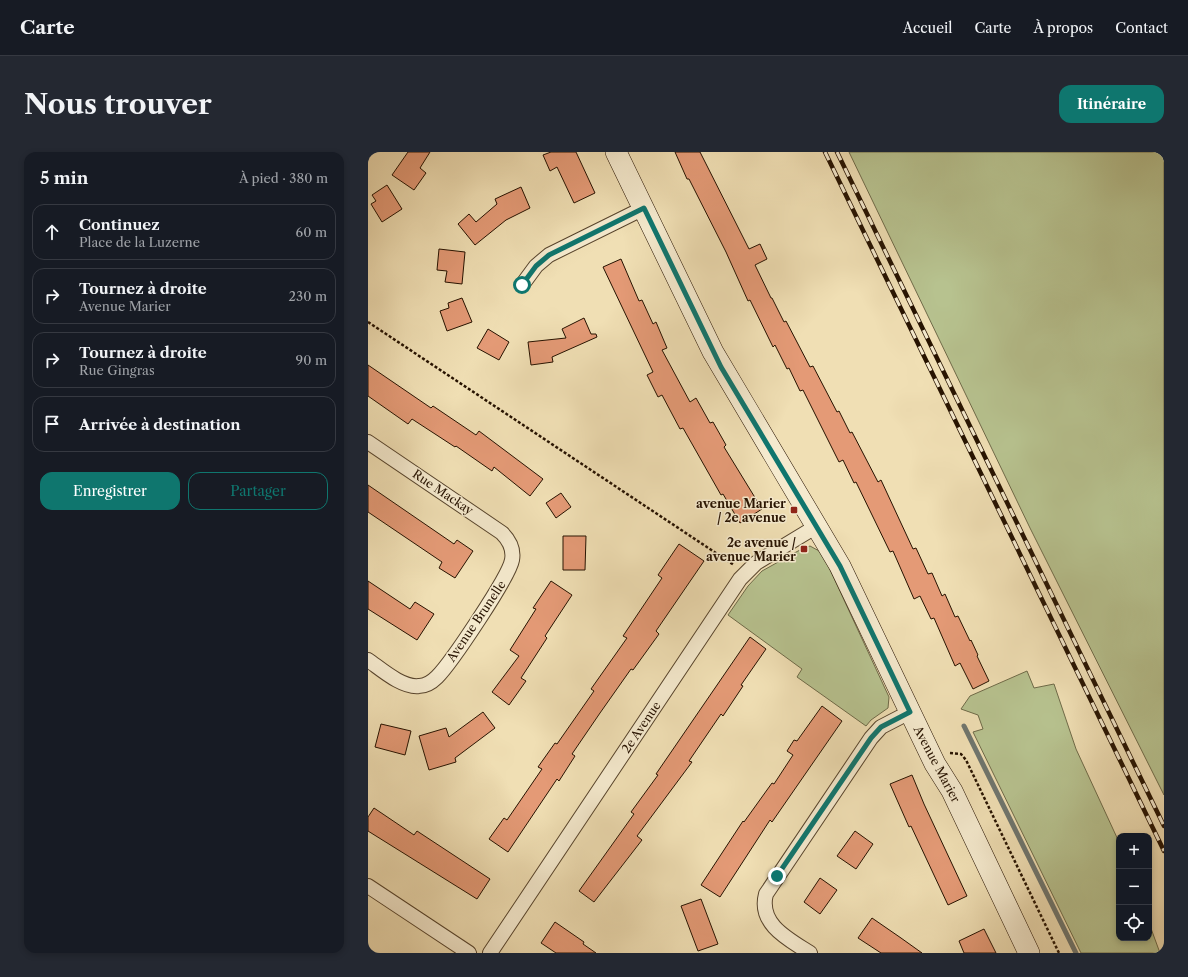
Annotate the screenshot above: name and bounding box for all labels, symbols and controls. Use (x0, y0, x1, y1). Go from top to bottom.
text: Carte (20, 16, 75, 39)
text: Accueil (903, 19, 953, 37)
text: Carte (975, 19, 1011, 37)
text: À propos (1033, 19, 1093, 37)
text: Contact (1115, 19, 1168, 37)
button: Itinéraire (1059, 85, 1164, 123)
text: Nous trouver (24, 87, 212, 121)
text: 5 min (40, 168, 88, 188)
text: À pied · 380 m (239, 170, 328, 186)
text: Continuez (79, 215, 160, 234)
icon: ahead (41, 221, 63, 243)
text: 60 m (296, 224, 327, 240)
text: Place de la Luzerne (79, 234, 200, 250)
route start (513, 276, 531, 294)
text: Tournez à droite (79, 279, 207, 298)
icon: right (41, 285, 63, 307)
text: 230 m (289, 288, 327, 304)
text: Avenue Marier (79, 298, 171, 314)
text: Tournez à droite (79, 343, 207, 362)
icon: right (41, 349, 63, 371)
text: 90 m (296, 352, 327, 368)
text: Rue Gingras (79, 362, 155, 378)
icon: arrive (41, 413, 63, 435)
text: Arrivée à destination (79, 415, 241, 434)
street label: Rue Mackay (410, 466, 477, 518)
button: Enregistrer (40, 472, 180, 510)
button: Partager (188, 472, 328, 510)
place label: avenue Marier / 2e avenue (696, 496, 786, 525)
marker: avenue Marier / 2e avenue (789, 505, 799, 515)
place label: 2e avenue / avenue Marier (706, 535, 797, 564)
marker: 2e avenue / avenue Marier (799, 544, 809, 554)
street label: Avenue Brunelle (443, 577, 509, 665)
street label: 2e Avenue (618, 698, 664, 756)
street label: Avenue Marier (910, 722, 964, 805)
map controls (1116, 833, 1152, 941)
button: + (1116, 833, 1152, 869)
route end (768, 867, 786, 885)
button: − (1116, 869, 1152, 905)
button: locate (1116, 905, 1152, 941)

